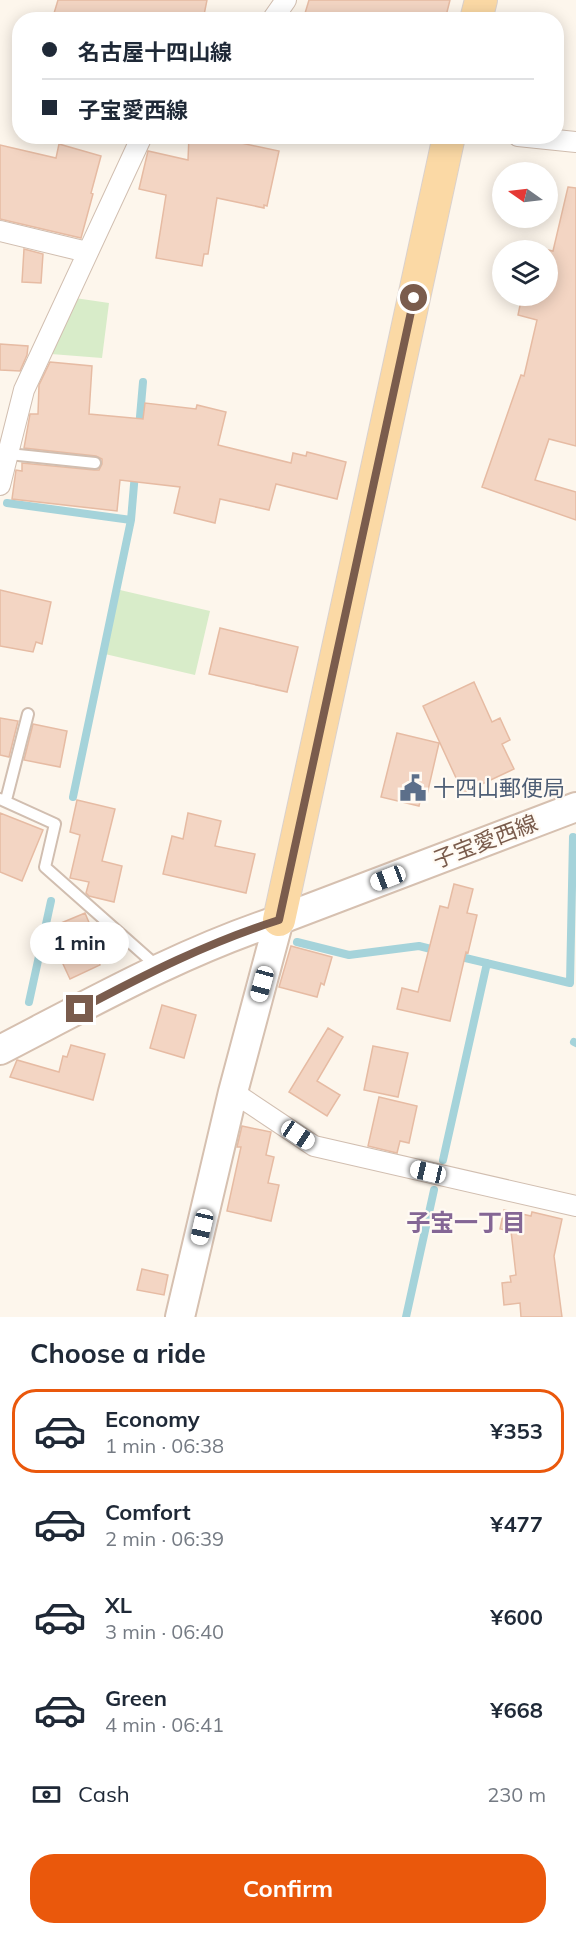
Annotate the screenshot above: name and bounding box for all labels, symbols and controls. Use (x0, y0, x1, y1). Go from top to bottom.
text: 名古屋十四山線 (78, 38, 232, 66)
text: 子宝愛西線 (78, 96, 188, 124)
north arrow (492, 162, 558, 228)
map controls (492, 162, 558, 306)
button: layers (492, 240, 558, 306)
route start (400, 284, 427, 311)
public building icon: 十四山郵便局 (398, 773, 428, 803)
place label: 十四山郵便局 (433, 774, 565, 802)
street label: 子宝愛西線 (429, 808, 541, 874)
car (368, 863, 408, 893)
callout: 1 min (31, 922, 130, 964)
text: 1 min (53, 930, 106, 955)
car (249, 964, 275, 1004)
route end (66, 995, 93, 1022)
car (278, 1117, 318, 1153)
car (408, 1159, 448, 1185)
car (189, 1207, 215, 1247)
district label: 子宝一丁目 (406, 1207, 526, 1237)
text: Choose a ride (30, 1336, 206, 1370)
icon: car (33, 1404, 87, 1458)
text: Economy (105, 1405, 200, 1433)
text: ¥353 (490, 1417, 543, 1445)
text: 1 min · 06:38 (105, 1433, 224, 1458)
icon: car (33, 1497, 87, 1551)
text: Comfort (105, 1498, 191, 1526)
text: ¥477 (490, 1510, 543, 1538)
text: 2 min · 06:39 (105, 1526, 224, 1551)
icon: car (33, 1590, 87, 1644)
text: XL (105, 1591, 132, 1619)
text: ¥600 (490, 1603, 543, 1631)
text: 3 min · 06:40 (105, 1619, 224, 1644)
icon: car (33, 1683, 87, 1737)
text: Green (105, 1684, 167, 1712)
text: ¥668 (490, 1696, 543, 1724)
text: 4 min · 06:41 (105, 1712, 224, 1737)
icon: cash (30, 1778, 63, 1811)
text: Cash (78, 1780, 130, 1808)
text: 230 m (487, 1782, 546, 1807)
button: Confirm (30, 1854, 546, 1923)

